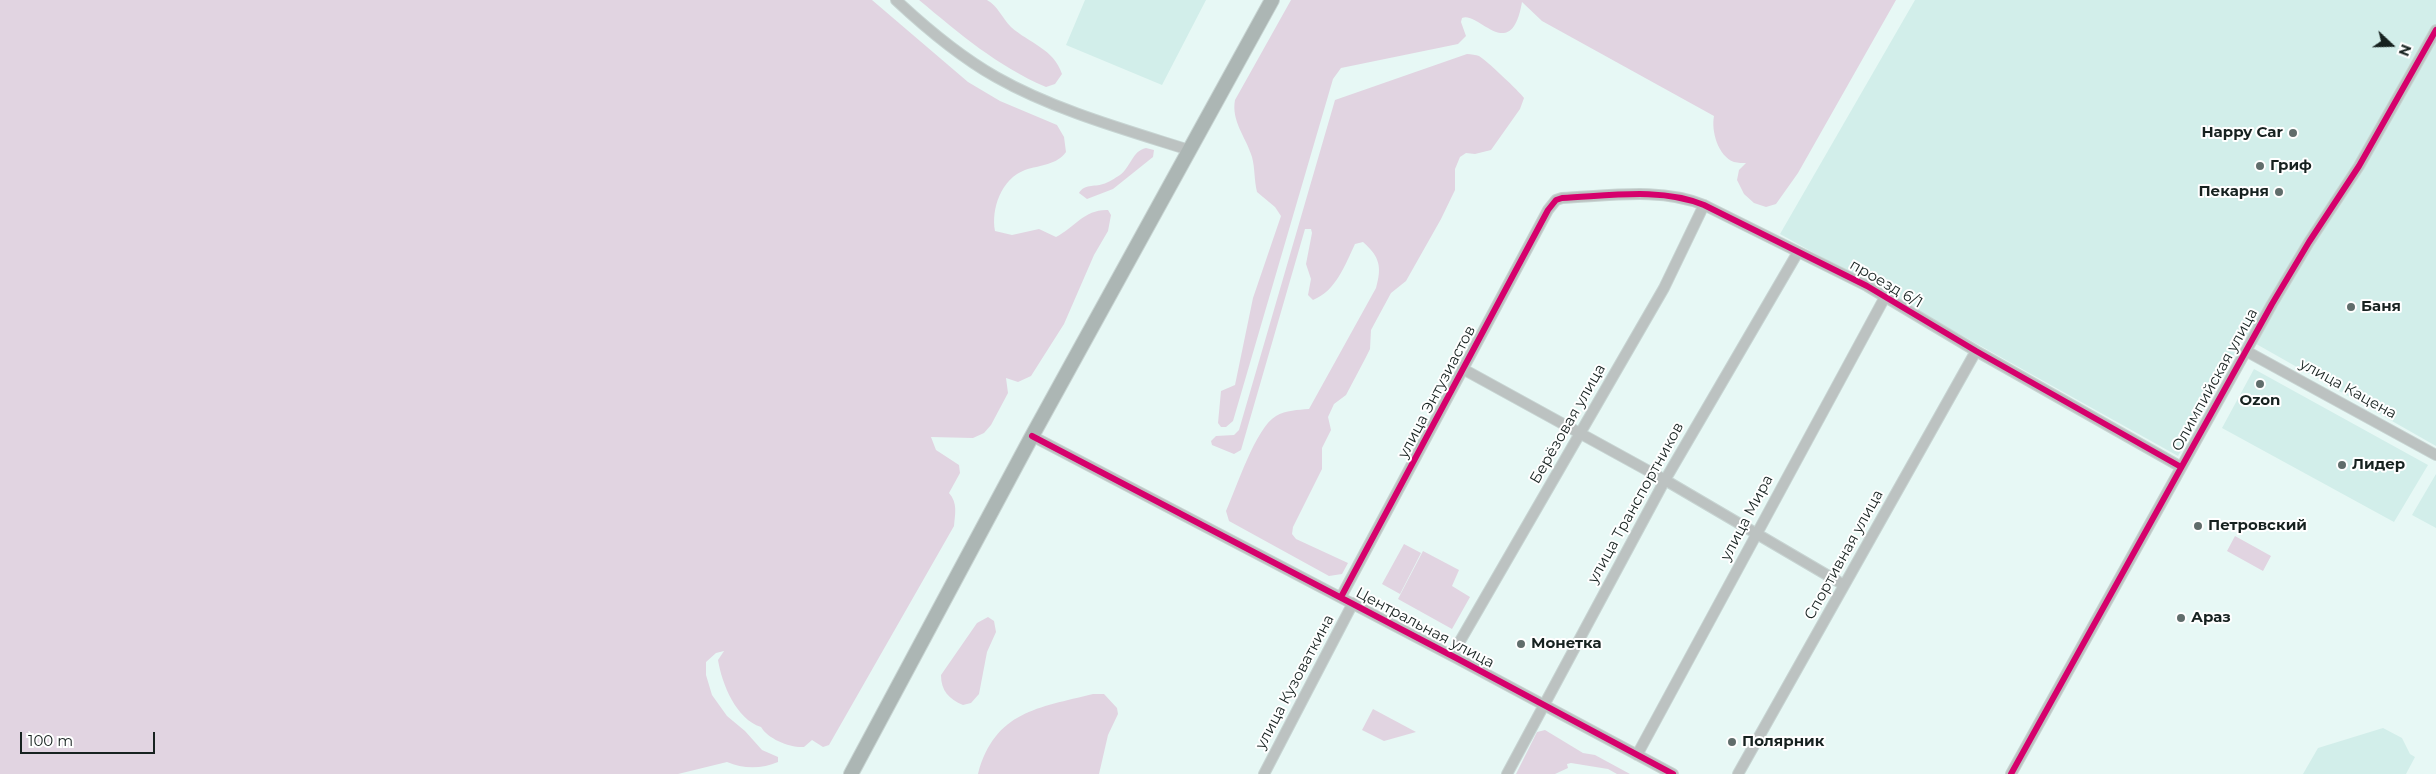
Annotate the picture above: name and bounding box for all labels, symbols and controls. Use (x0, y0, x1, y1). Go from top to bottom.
north arrow (2366, 20, 2416, 70)
text: N (2395, 42, 2415, 59)
place label: Happy Car (2201, 124, 2283, 142)
marker: Happy Car (2287, 127, 2299, 139)
place label: Гриф (2270, 157, 2312, 175)
marker: Гриф (2254, 160, 2266, 172)
place label: Пекарня (2198, 183, 2269, 201)
marker: Пекарня (2273, 186, 2285, 198)
street label: проезд 6/1 (1846, 256, 1926, 312)
place label: Баня (2361, 298, 2401, 316)
marker: Баня (2345, 301, 2357, 313)
street label: Олимпийская улица (2168, 305, 2262, 455)
street label: улица Энтузиастов (1394, 323, 1480, 461)
street label: улица Кацена (2296, 355, 2400, 423)
street label: Берёзовая улица (1526, 361, 1610, 487)
marker: Ozon (2254, 378, 2266, 390)
place label: Ozon (2240, 392, 2280, 410)
street label: улица Транспортников (1584, 419, 1688, 587)
place label: Лидер (2352, 456, 2405, 474)
marker: Лидер (2336, 459, 2348, 471)
street label: улица Мира (1717, 472, 1777, 564)
street label: Спортивная улица (1801, 487, 1887, 623)
place label: Петровский (2208, 517, 2307, 535)
marker: Петровский (2192, 520, 2204, 532)
street label: Центральная улица (1353, 584, 1497, 672)
place label: Араз (2191, 609, 2231, 627)
street label: улица Кузоваткина (1252, 612, 1338, 752)
marker: Араз (2175, 612, 2187, 624)
place label: Монетка (1531, 635, 1602, 653)
marker: Монетка (1515, 638, 1527, 650)
scale bar (22, 722, 158, 754)
text: 100 m (28, 731, 73, 750)
place label: Полярник (1742, 733, 1824, 751)
marker: Полярник (1726, 736, 1738, 748)

